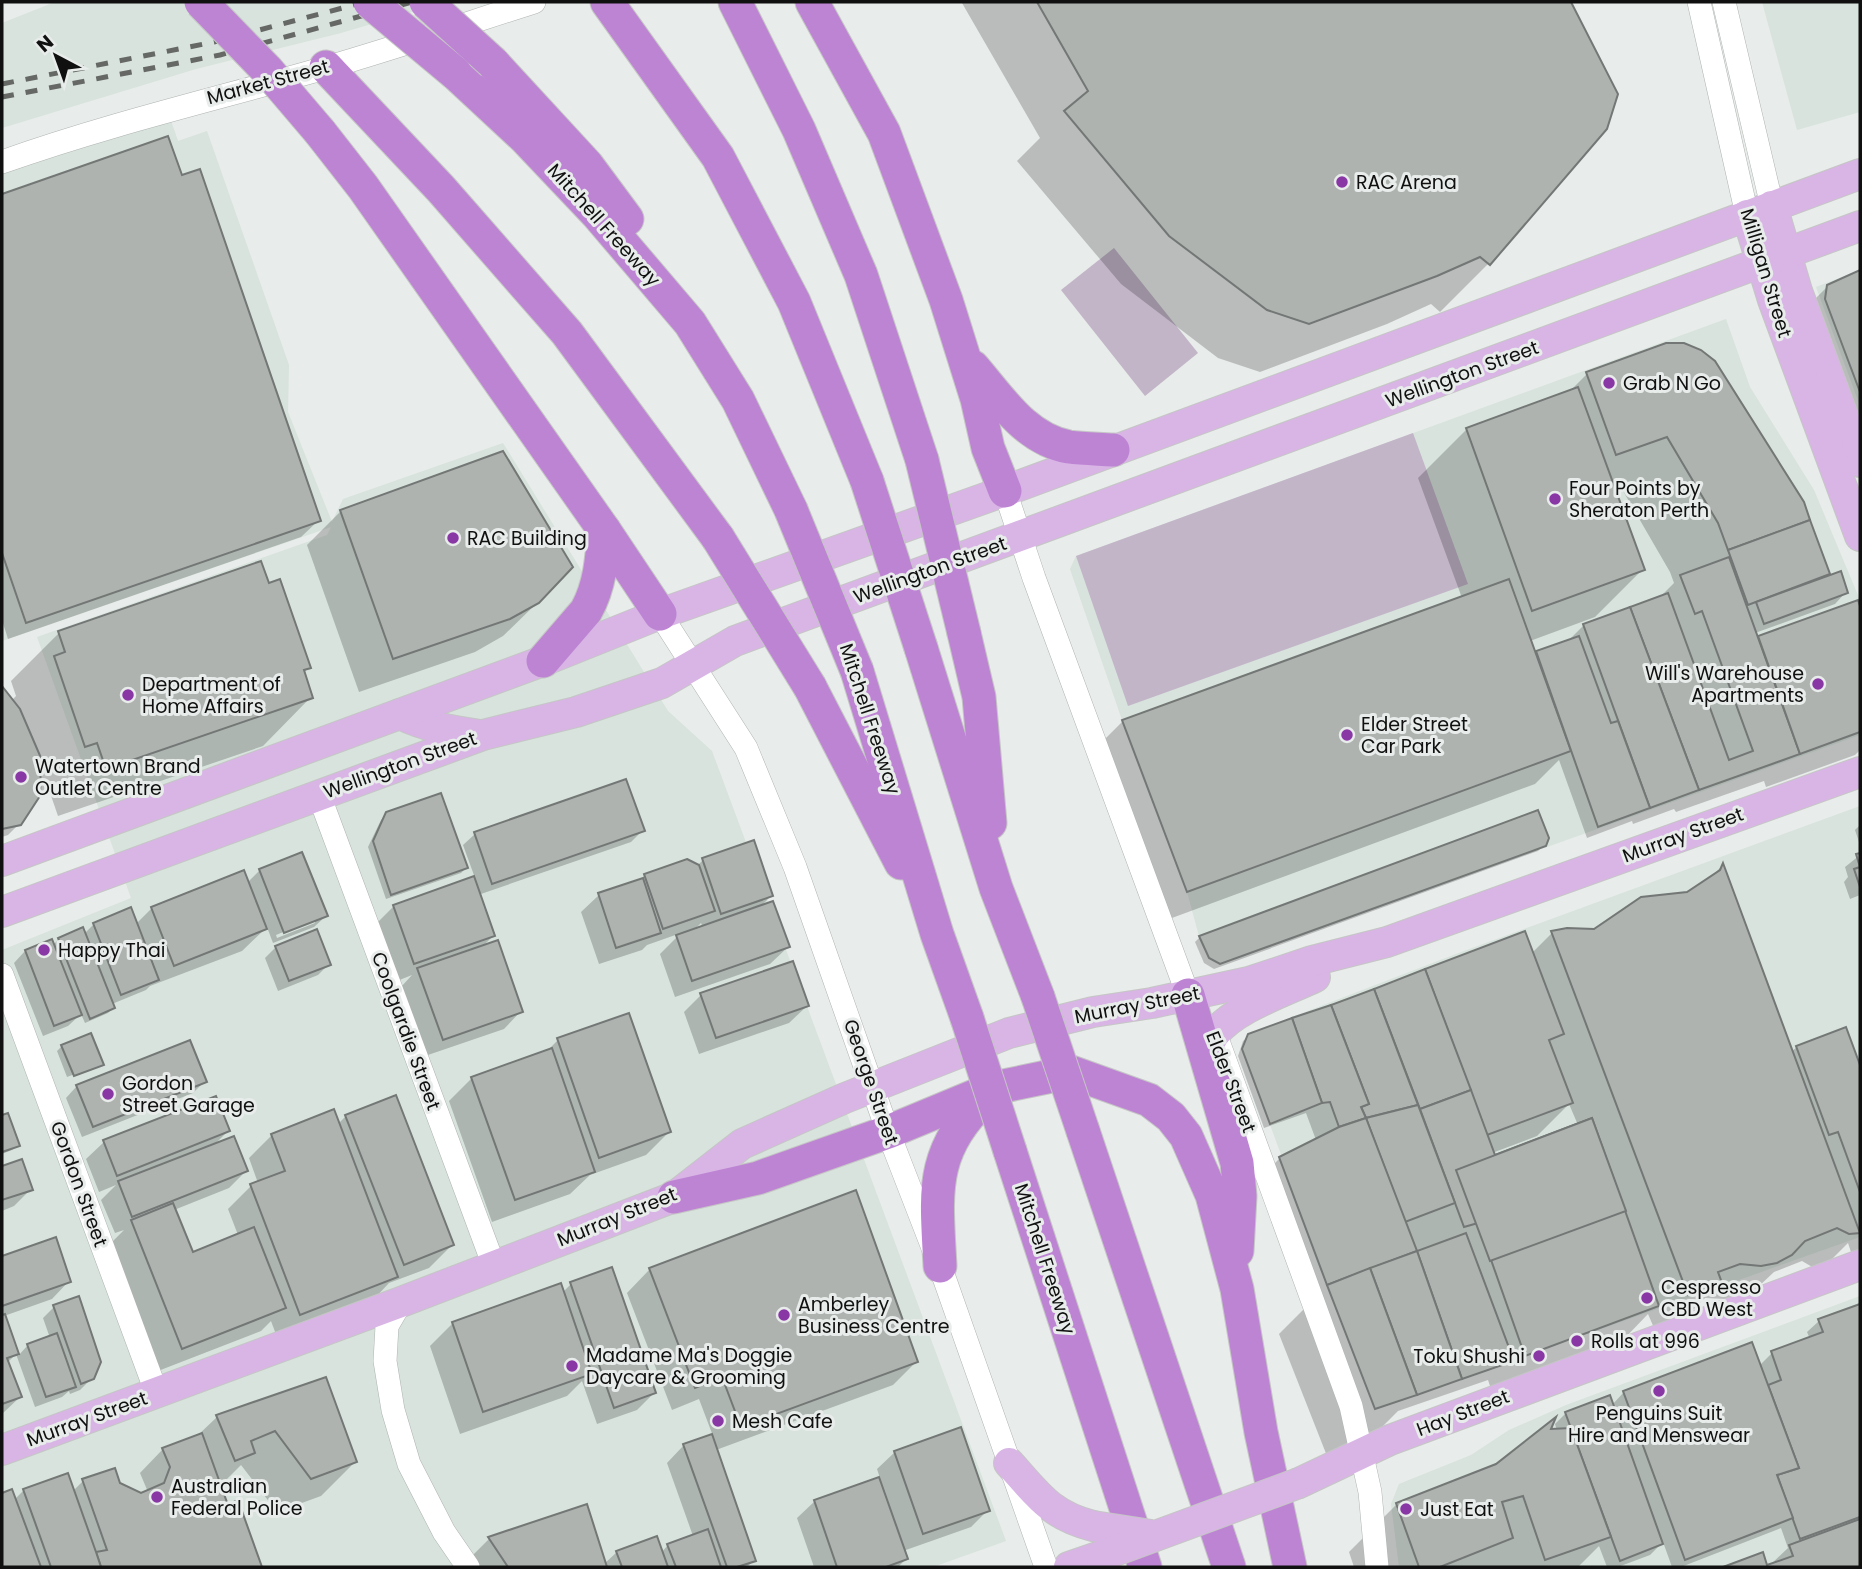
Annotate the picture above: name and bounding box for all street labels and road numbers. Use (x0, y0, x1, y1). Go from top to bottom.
street label: Market Street (204, 53, 332, 111)
street label: Mitchell Freeway (541, 158, 667, 293)
street label: Milligan Street (1734, 205, 1798, 341)
street label: Wellington Street (1382, 334, 1542, 414)
street label: Wellington Street (850, 530, 1010, 610)
street label: Mitchell Freeway (833, 640, 907, 798)
street label: Wellington Street (320, 725, 480, 805)
street label: Murray Street (1619, 801, 1747, 869)
street label: Coolgardie Street (365, 948, 447, 1114)
street label: Murray Street (1072, 980, 1202, 1030)
street label: George Street (837, 1016, 905, 1148)
street label: Elder Street (1199, 1027, 1263, 1137)
street label: Gordon Street (44, 1117, 114, 1251)
street label: Mitchell Freeway (1008, 1180, 1082, 1338)
street label: Murray Street (553, 1181, 681, 1253)
street label: Hay Street (1413, 1383, 1513, 1443)
street label: Murray Street (23, 1385, 151, 1453)

